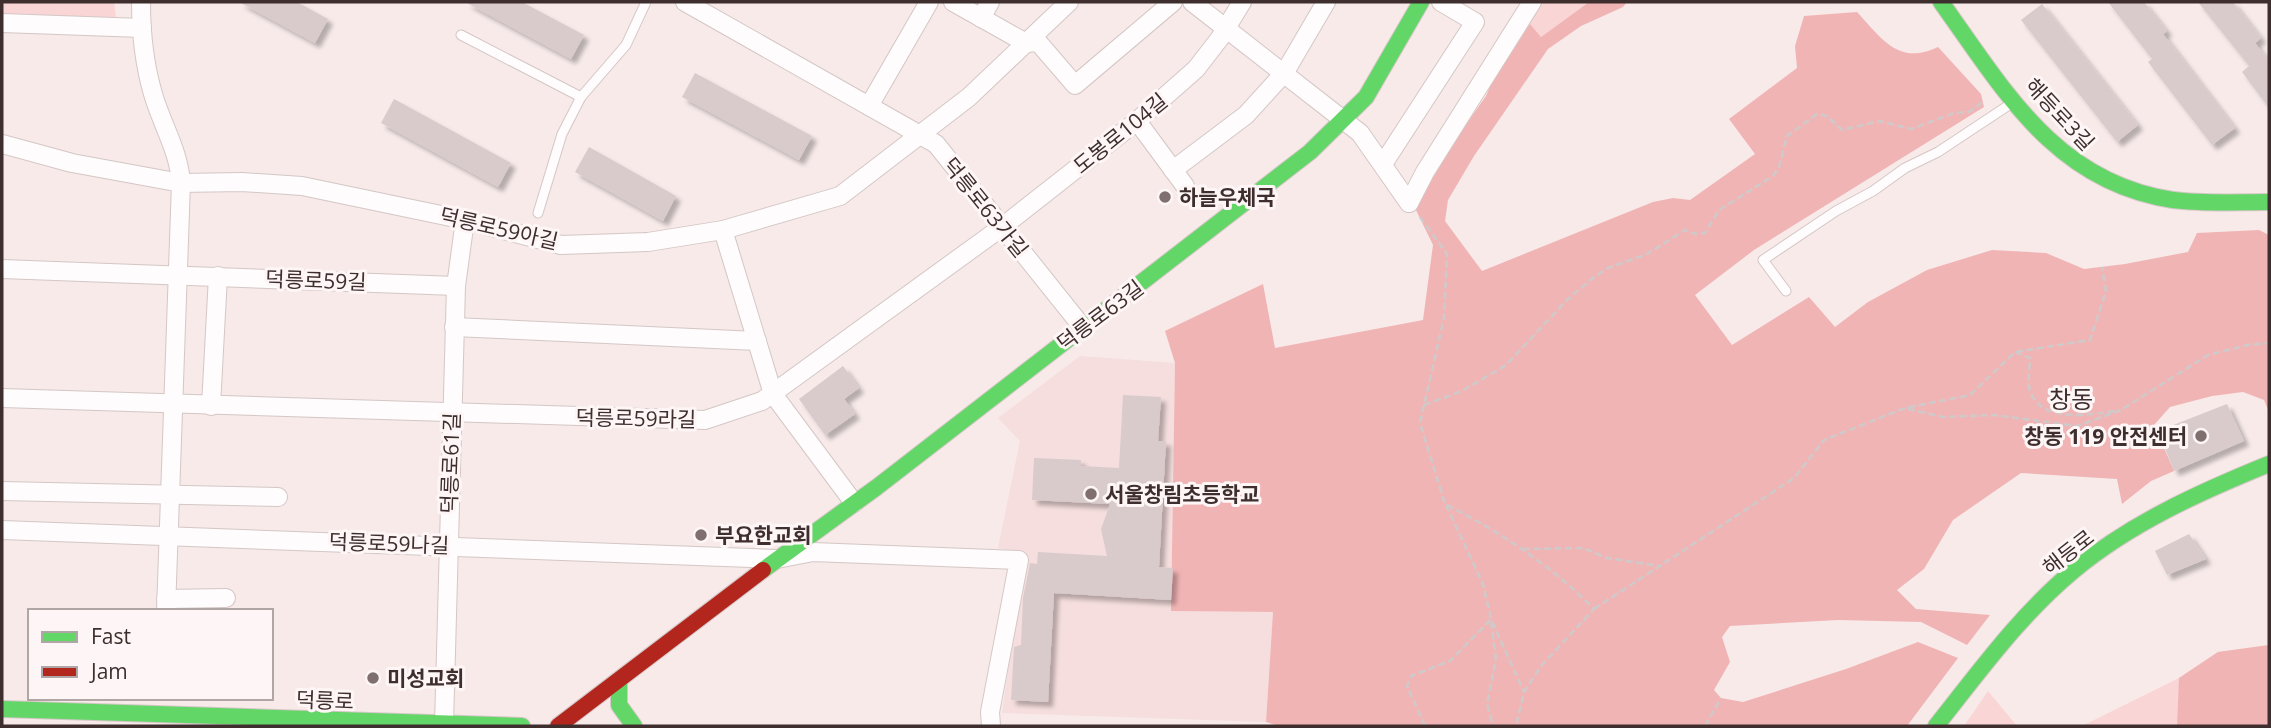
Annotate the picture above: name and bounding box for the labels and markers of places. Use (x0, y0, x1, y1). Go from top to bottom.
place label: 하늘우체국 (1179, 183, 1276, 211)
marker: 하늘우체국 (1157, 189, 1173, 205)
place label: 창동 119 안전센터 (2024, 422, 2187, 450)
marker: 창동 119 안전센터 (2193, 428, 2209, 444)
place label: 서울창림초등학교 (1105, 480, 1260, 508)
marker: 서울창림초등학교 (1083, 486, 1099, 502)
place label: 부요한교회 (715, 521, 812, 549)
marker: 부요한교회 (693, 527, 709, 543)
place label: 미성교회 (387, 664, 464, 692)
marker: 미성교회 (365, 670, 381, 686)

